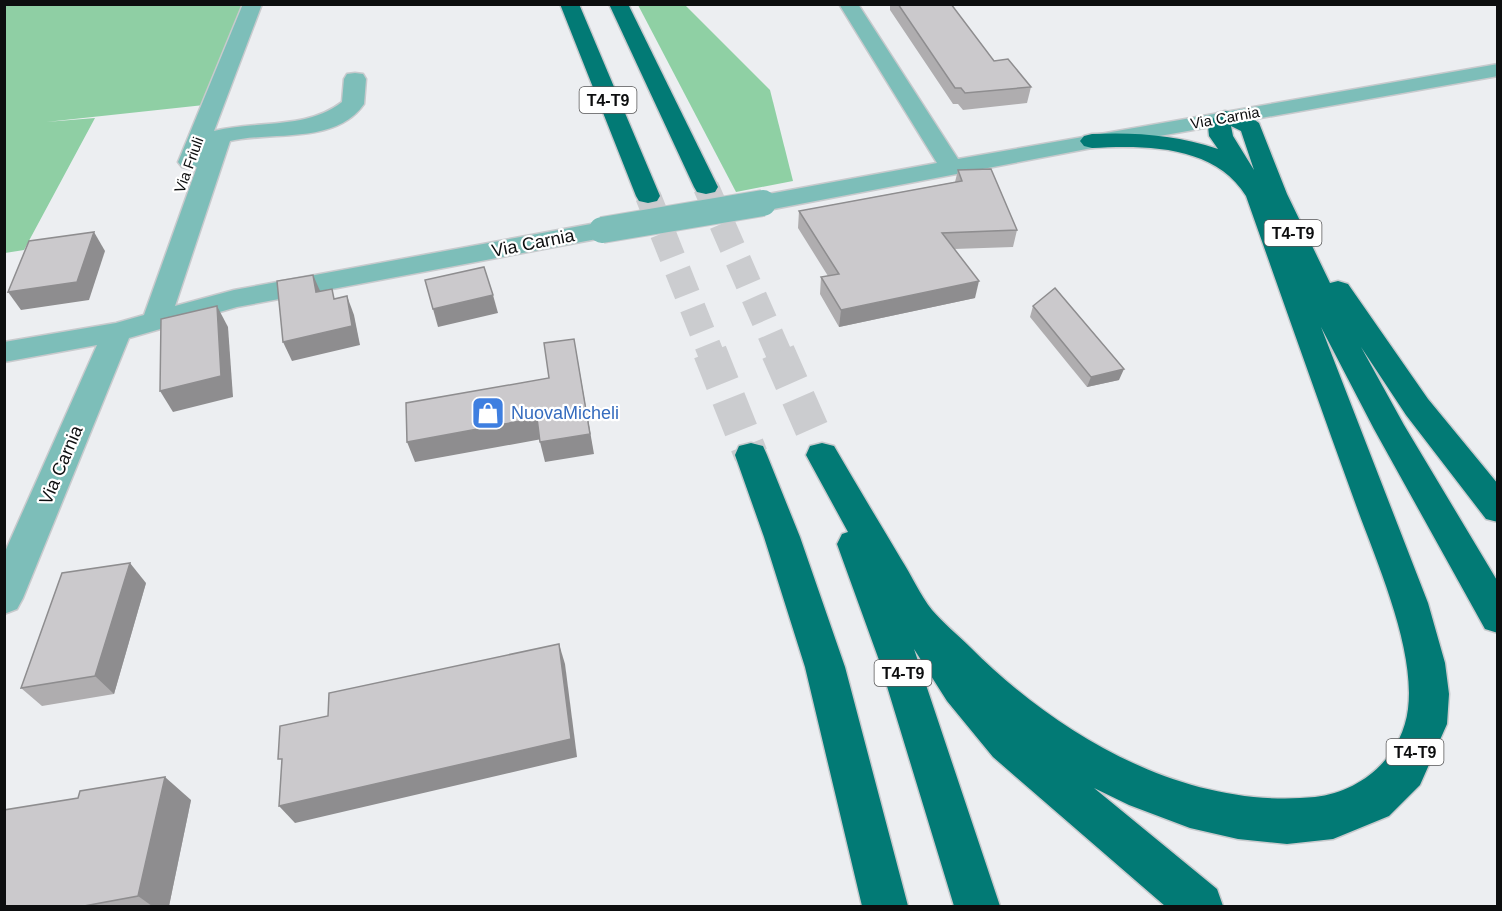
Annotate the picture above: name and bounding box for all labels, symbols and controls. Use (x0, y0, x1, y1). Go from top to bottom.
road number: T4-T9 (580, 87, 636, 113)
street label: Via Carnia (1189, 103, 1261, 132)
street label: Via Friuli (171, 135, 206, 195)
road number: T4-T9 (1264, 220, 1322, 246)
street label: Via Carnia (490, 225, 577, 261)
shop icon: NuovaMicheli (470, 395, 506, 431)
place label: NuovaMicheli (511, 403, 619, 423)
street label: Via Carnia (35, 422, 87, 507)
road number: T4-T9 (874, 660, 932, 686)
road number: T4-T9 (1386, 739, 1444, 765)

